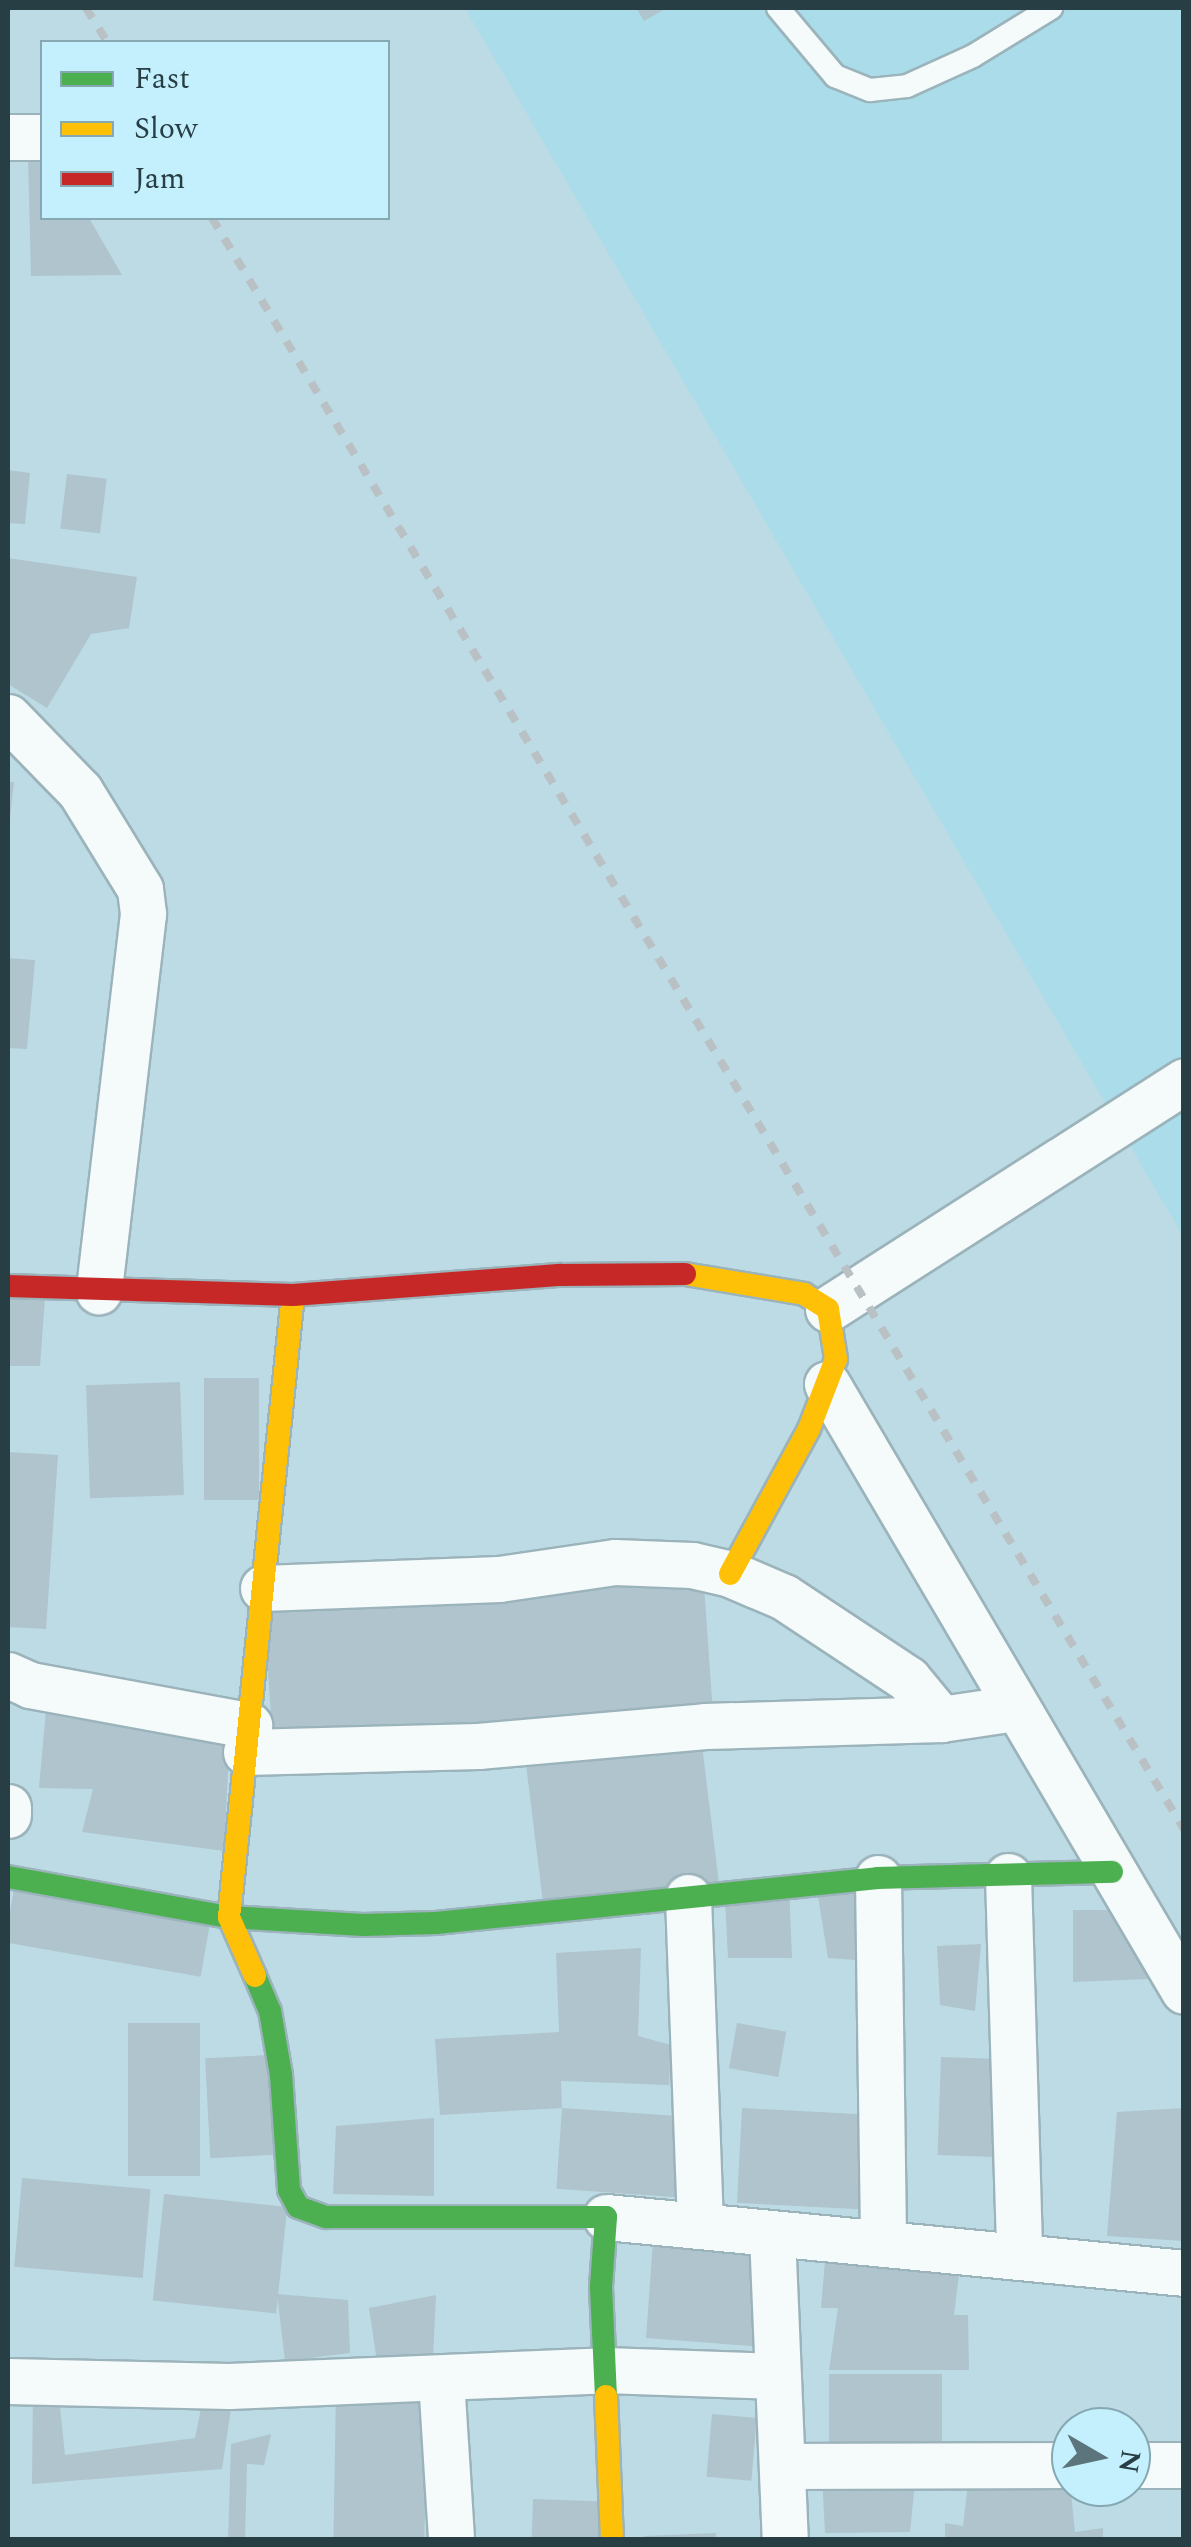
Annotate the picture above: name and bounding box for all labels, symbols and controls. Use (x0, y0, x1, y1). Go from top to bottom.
legend (40, 40, 390, 220)
text: Fast (134, 56, 190, 102)
text: Slow (134, 106, 198, 152)
text: Jam (134, 156, 185, 202)
north arrow (1051, 2407, 1151, 2507)
text: N (1106, 2447, 1152, 2476)

